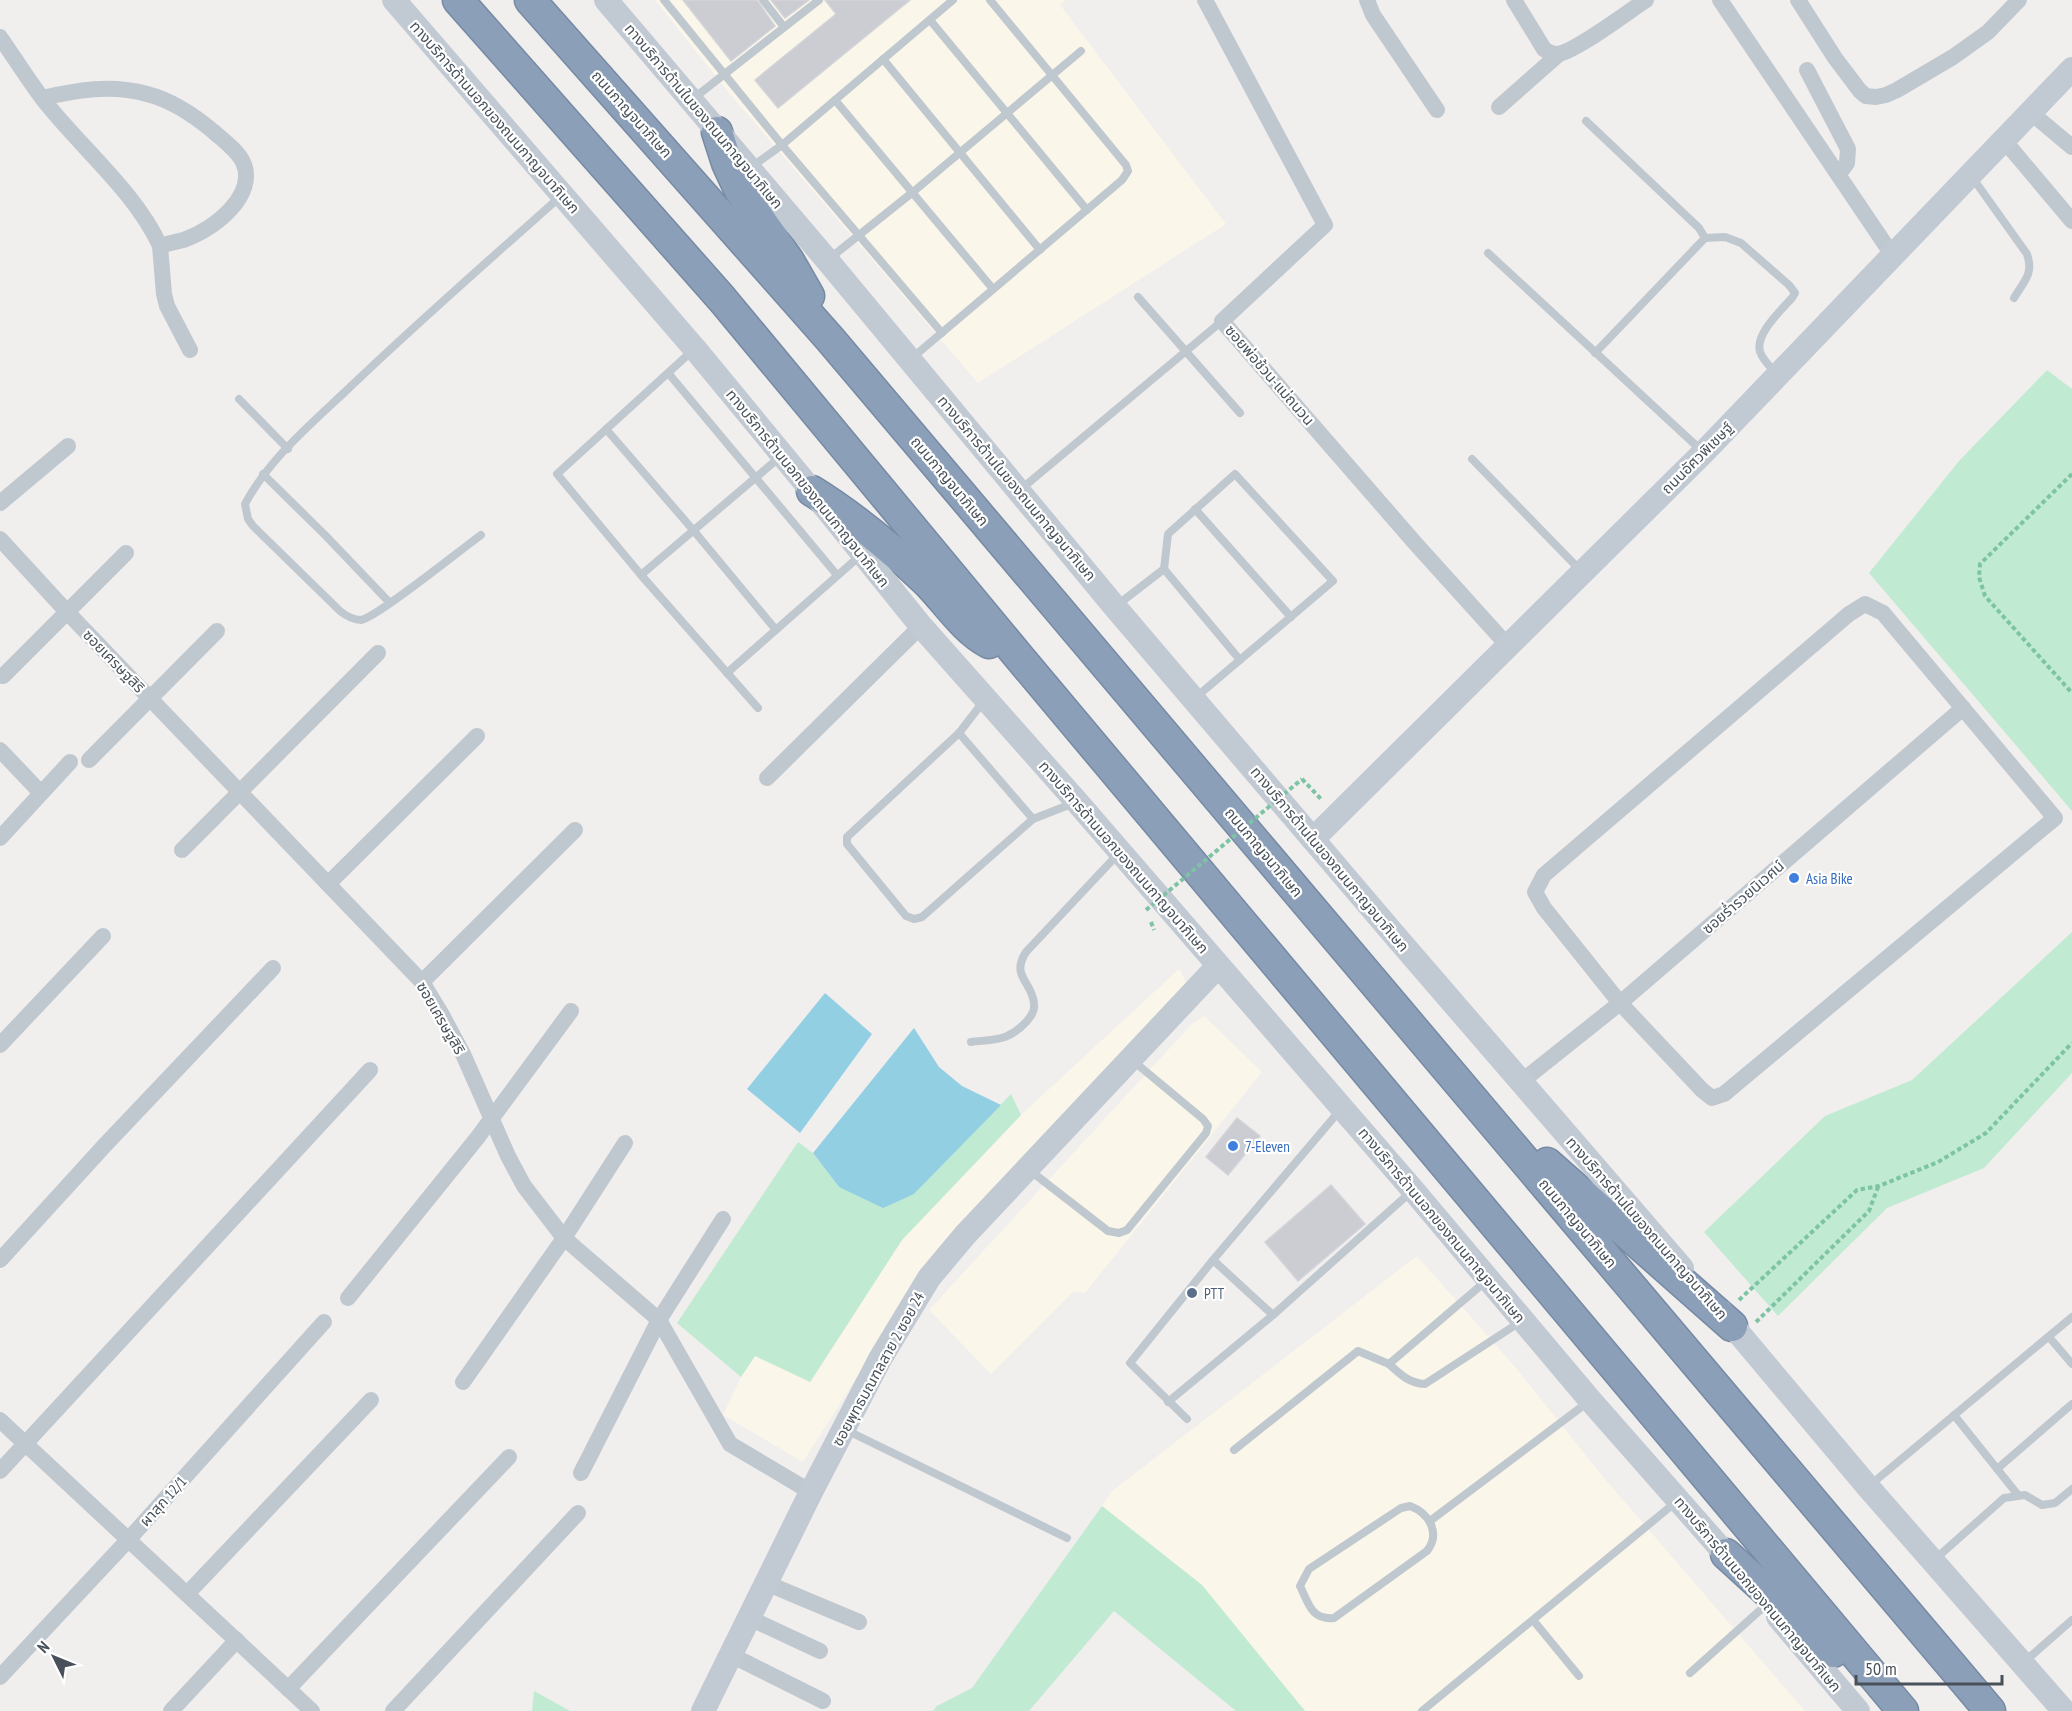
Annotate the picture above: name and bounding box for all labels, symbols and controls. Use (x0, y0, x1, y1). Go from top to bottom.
street label: ทางบริการด้านนอกของถนนกาญจนาภิเษก (406, 17, 584, 217)
street label: ทางบริการด้านในของถนนกาญจนาภิเษก (621, 19, 787, 213)
street label: ถนนกาญจนาภิเษก (588, 66, 676, 162)
street label: ซอยพ่อช้วน-แม่ถนวน (1221, 321, 1319, 429)
street label: ทางบริการด้านนอกของถนนกาญจนาภิเษก (722, 385, 894, 591)
street label: ทางบริการด้านในของถนนกาญจนาภิเษก (934, 391, 1100, 585)
street label: ถนนอัศวพิเชษฐ์ (1657, 418, 1737, 498)
street label: ถนนกาญจนาภิเษก (907, 432, 993, 530)
street label: ซอยเศรษฐสิริ (79, 625, 149, 697)
street label: ทางบริการด้านนอกของถนนกาญจนาภิเษก (1035, 757, 1213, 957)
street label: ทางบริการด้านในของถนนกาญจนาภิเษก (1247, 762, 1413, 956)
street label: ถนนกาญจนาภิเษก (1221, 803, 1307, 901)
street label: ซอยร่ำรวยนิเวศน์ (1697, 855, 1788, 938)
place label: Asia Bike (1806, 869, 1853, 888)
marker: Asia Bike (1787, 871, 1801, 885)
street label: ซอยเศรษฐสิริ (413, 978, 469, 1058)
street label: ทางบริการด้านนอกของถนนกาญจนาภิเษก (1355, 1123, 1529, 1327)
street label: ทางบริการด้านในของถนนกาญจนาภิเษก (1562, 1133, 1732, 1323)
place label: 7-Eleven (1245, 1137, 1290, 1156)
marker: 7-Eleven (1226, 1139, 1240, 1153)
street label: ถนนกาญจนาภิเษก (1535, 1174, 1621, 1272)
place label: PTT (1204, 1284, 1225, 1303)
marker: PTT (1185, 1286, 1199, 1300)
street label: ซอยพุทธมณฑลสาย 2 ซอย 24 (828, 1288, 929, 1450)
street label: ผาสุก 12/1 (135, 1472, 191, 1530)
street label: ทางบริการด้านนอกของถนนกาญจนาภิเษก (1671, 1492, 1845, 1696)
north arrow (24, 1627, 84, 1687)
text: N (33, 1637, 53, 1657)
scale bar (1856, 1648, 2002, 1686)
text: 50 m (1865, 1657, 1897, 1680)

